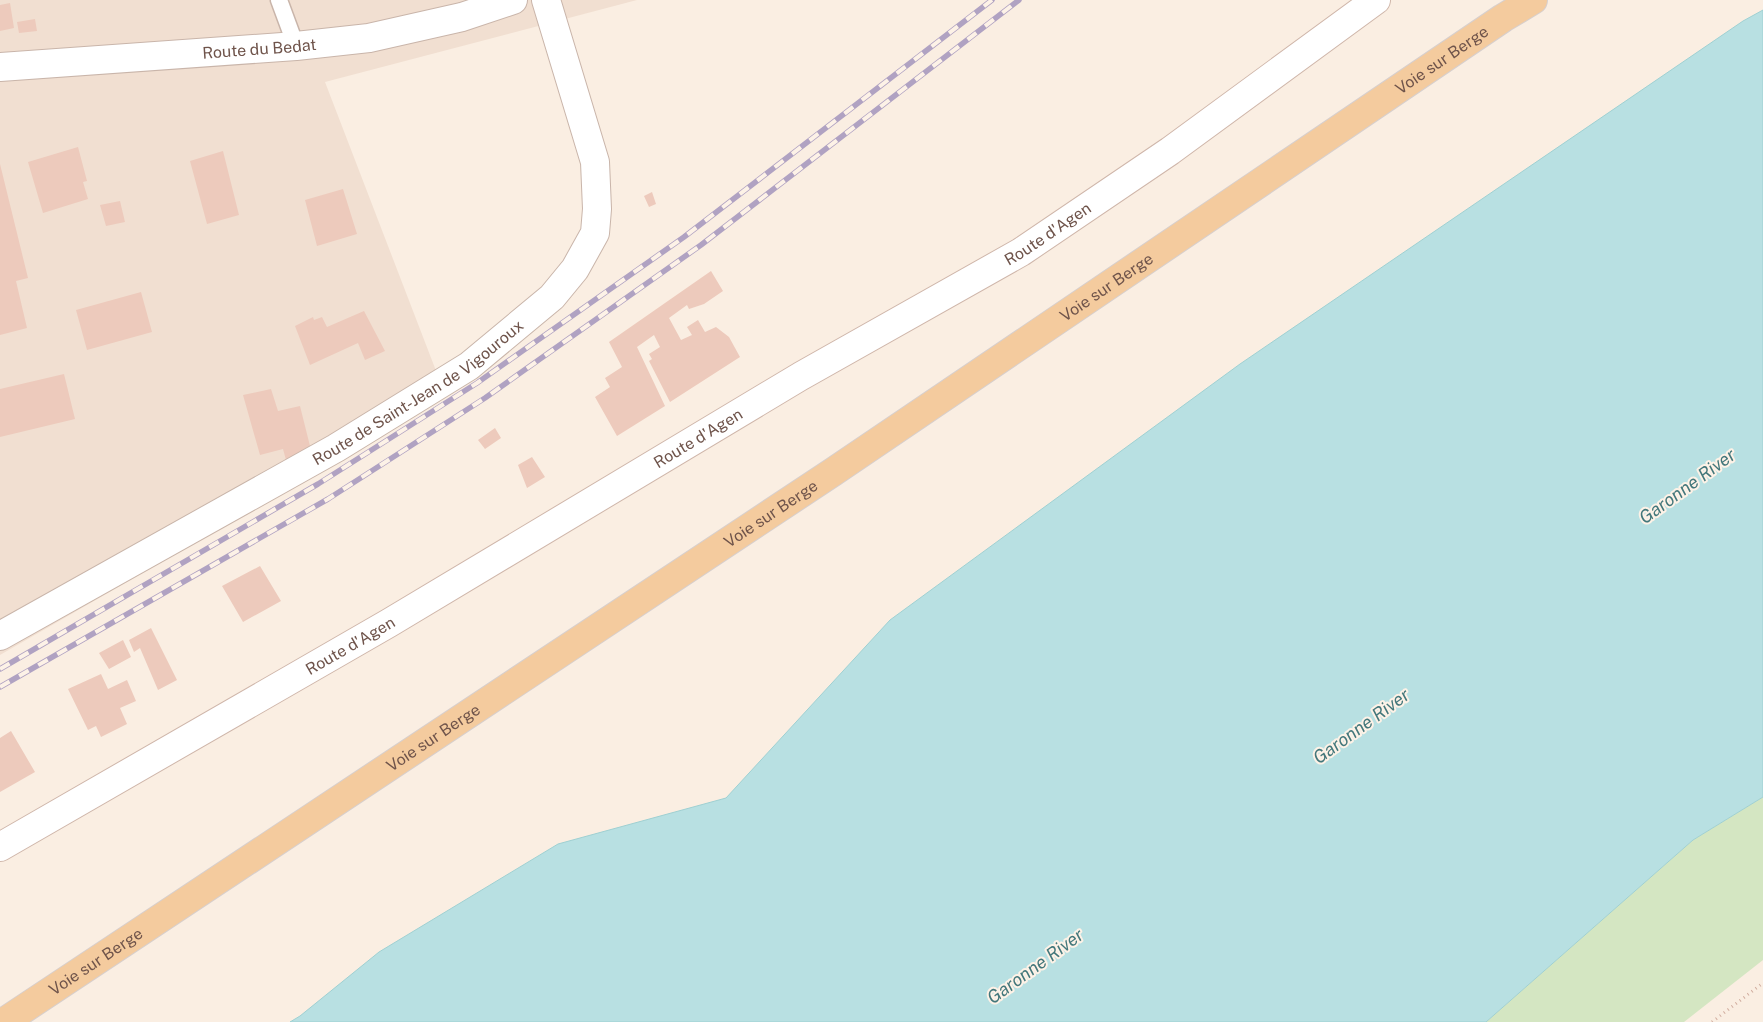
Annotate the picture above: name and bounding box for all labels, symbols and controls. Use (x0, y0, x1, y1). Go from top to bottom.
street label: Voie sur Berge (1391, 21, 1492, 98)
street label: Route du Bedat (202, 34, 317, 62)
street label: Route d'Agen (1001, 198, 1094, 269)
street label: Voie sur Berge (1056, 249, 1156, 325)
street label: Route de Saint-Jean de Vigouroux (309, 316, 527, 469)
street label: Route d'Agen (650, 404, 746, 472)
water label: Garonne River (1635, 444, 1739, 528)
street label: Voie sur Berge (720, 476, 821, 551)
street label: Route d'Agen (302, 612, 398, 679)
water label: Garonne River (1309, 684, 1413, 768)
street label: Voie sur Berge (383, 699, 484, 775)
street label: Voie sur Berge (45, 923, 146, 999)
water label: Garonne River (983, 924, 1087, 1008)

